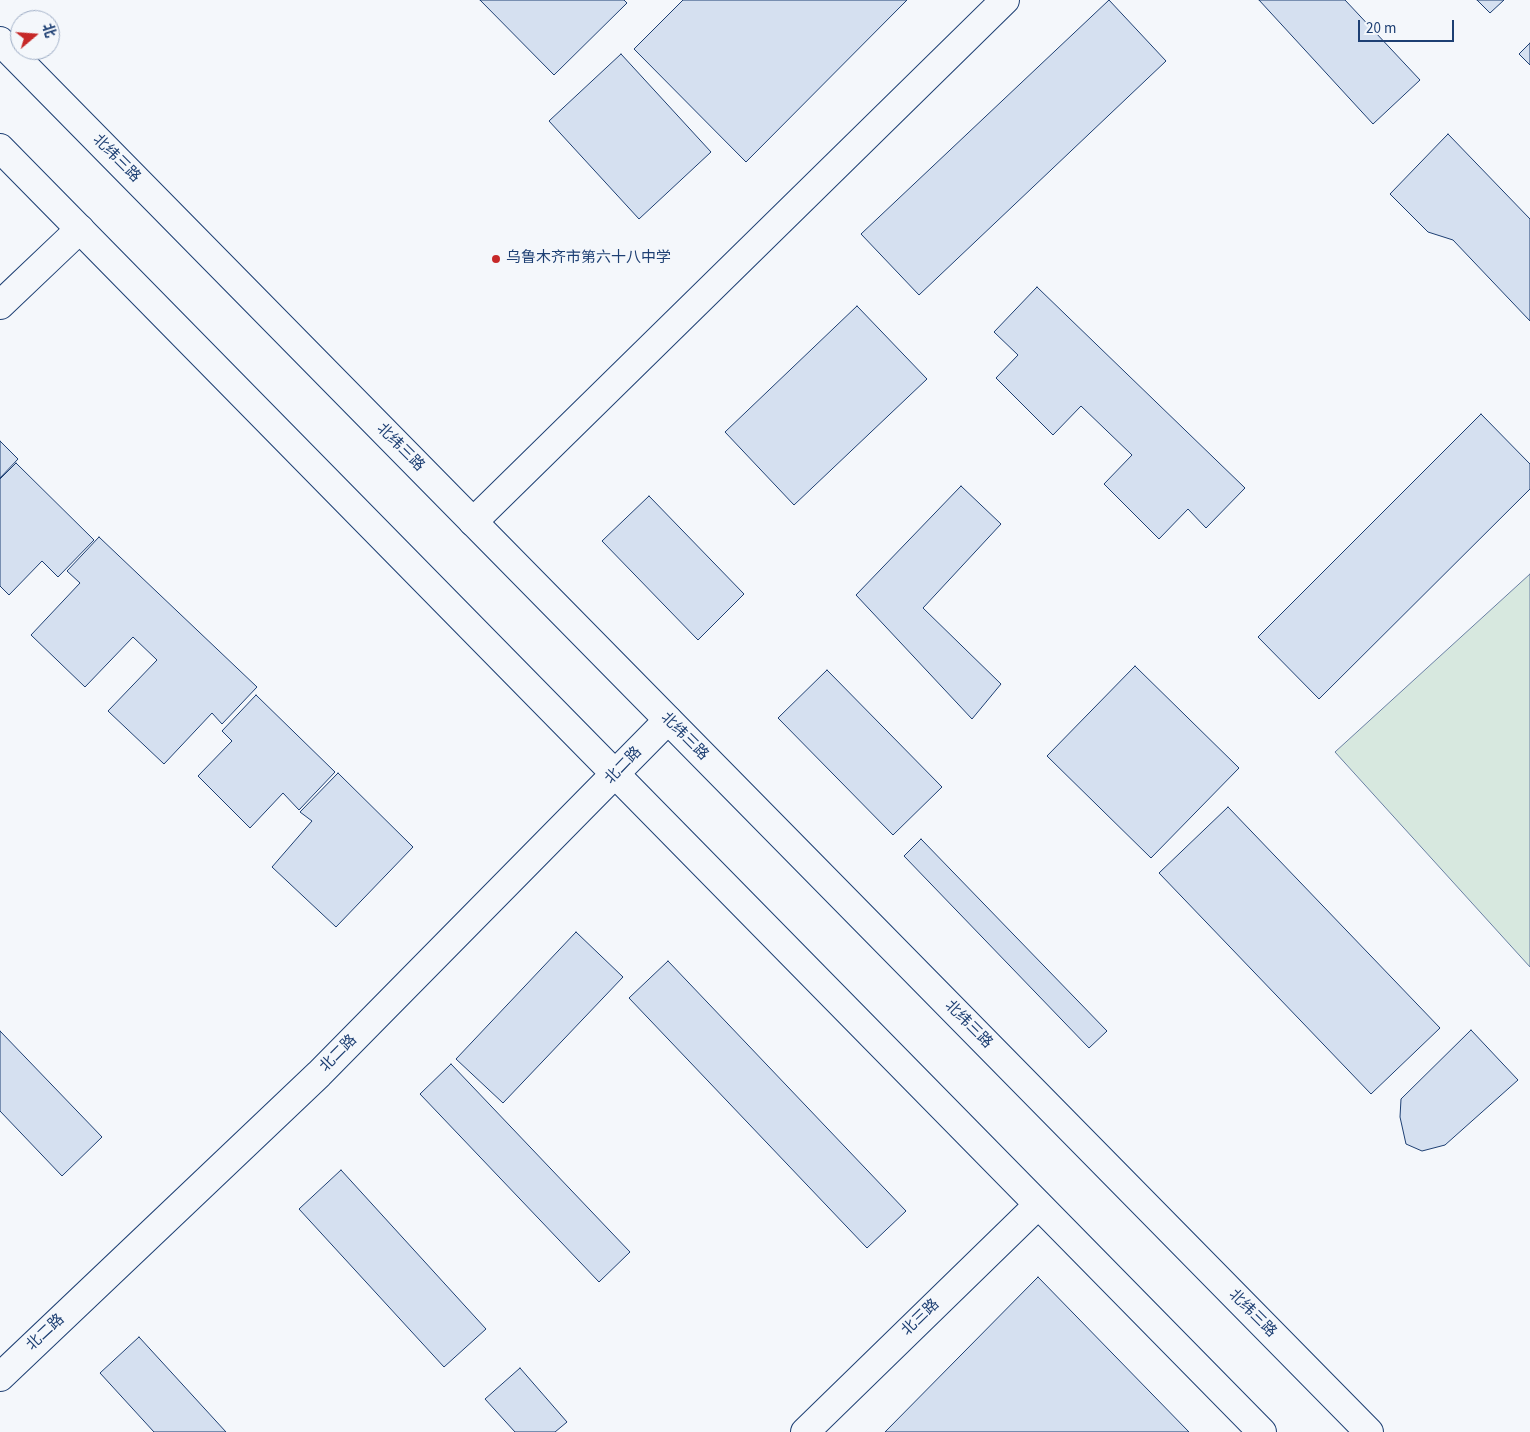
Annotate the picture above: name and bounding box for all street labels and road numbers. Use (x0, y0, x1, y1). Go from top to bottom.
street label: 北纬三路 (88, 131, 144, 187)
street label: 北纬三路 (372, 420, 428, 476)
street label: 北纬三路 (656, 709, 712, 765)
street label: 北二路 (602, 744, 646, 788)
street label: 北纬三路 (940, 997, 996, 1053)
street label: 北二路 (317, 1032, 361, 1076)
street label: 北纬三路 (1224, 1286, 1280, 1342)
street label: 北三路 (899, 1296, 943, 1340)
street label: 北二路 (23, 1311, 69, 1355)

